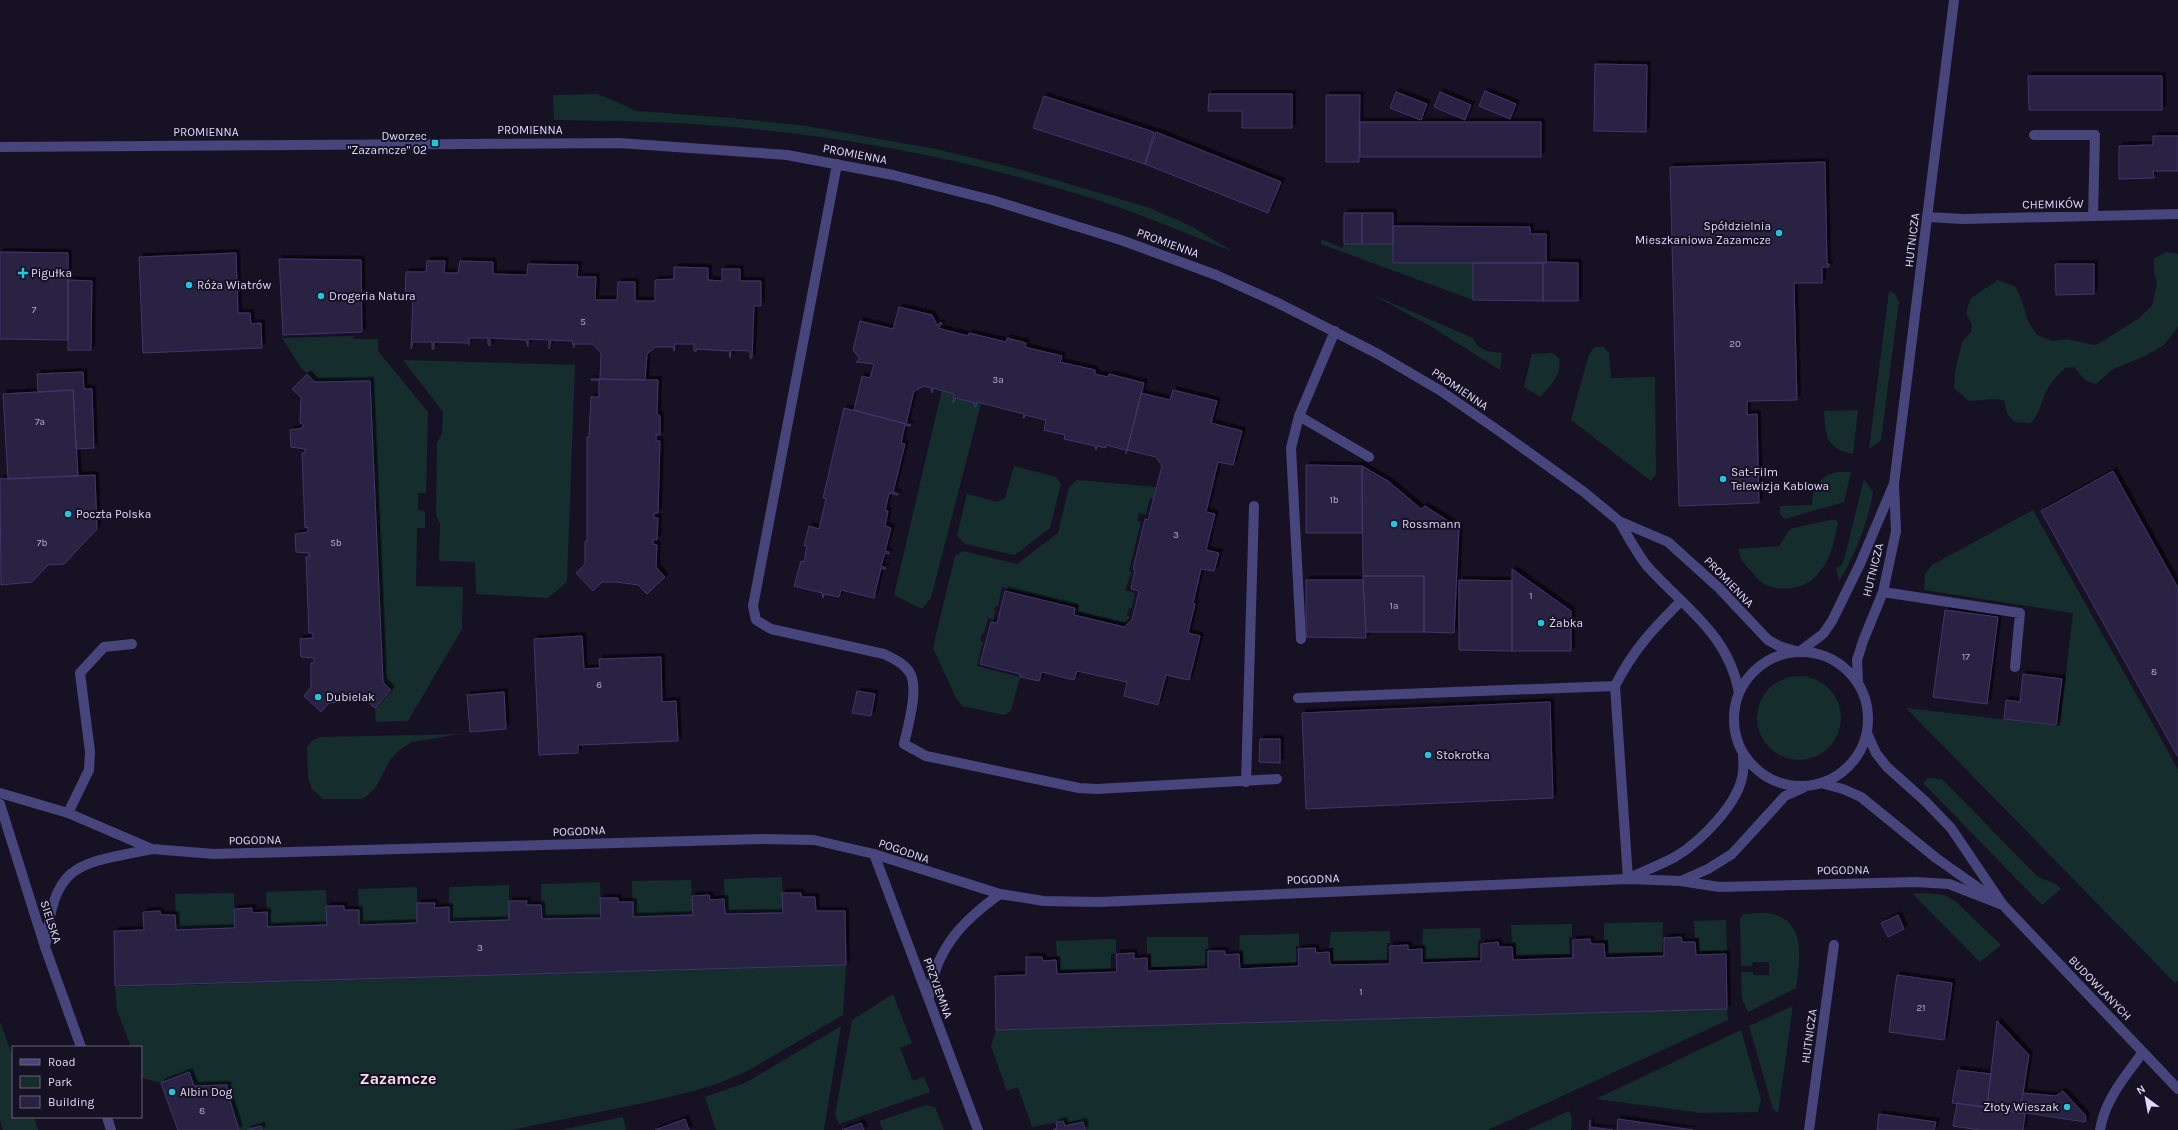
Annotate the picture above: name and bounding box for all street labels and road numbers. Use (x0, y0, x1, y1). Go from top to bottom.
street label: PROMIENNA (497, 123, 563, 137)
street label: PROMIENNA (173, 125, 239, 139)
street label: PROMIENNA (822, 141, 888, 167)
street label: CHEMIKÓW (2022, 195, 2084, 212)
street label: HUTNICZA (1902, 212, 1922, 268)
street label: PROMIENNA (1135, 225, 1201, 261)
street label: PROMIENNA (1429, 365, 1491, 413)
street label: HUTNICZA (1860, 542, 1886, 598)
street label: PROMIENNA (1701, 554, 1757, 610)
street label: POGODNA (552, 823, 606, 839)
street label: POGODNA (228, 833, 282, 847)
street label: POGODNA (877, 836, 931, 866)
street label: POGODNA (1816, 863, 1870, 877)
street label: POGODNA (1286, 871, 1340, 887)
street label: SIELSKA (37, 899, 65, 945)
street label: BUDOWLANYCH (2066, 953, 2134, 1023)
street label: PRZYJEMNA (921, 956, 955, 1020)
street label: HUTNICZA (1798, 1008, 1820, 1064)

